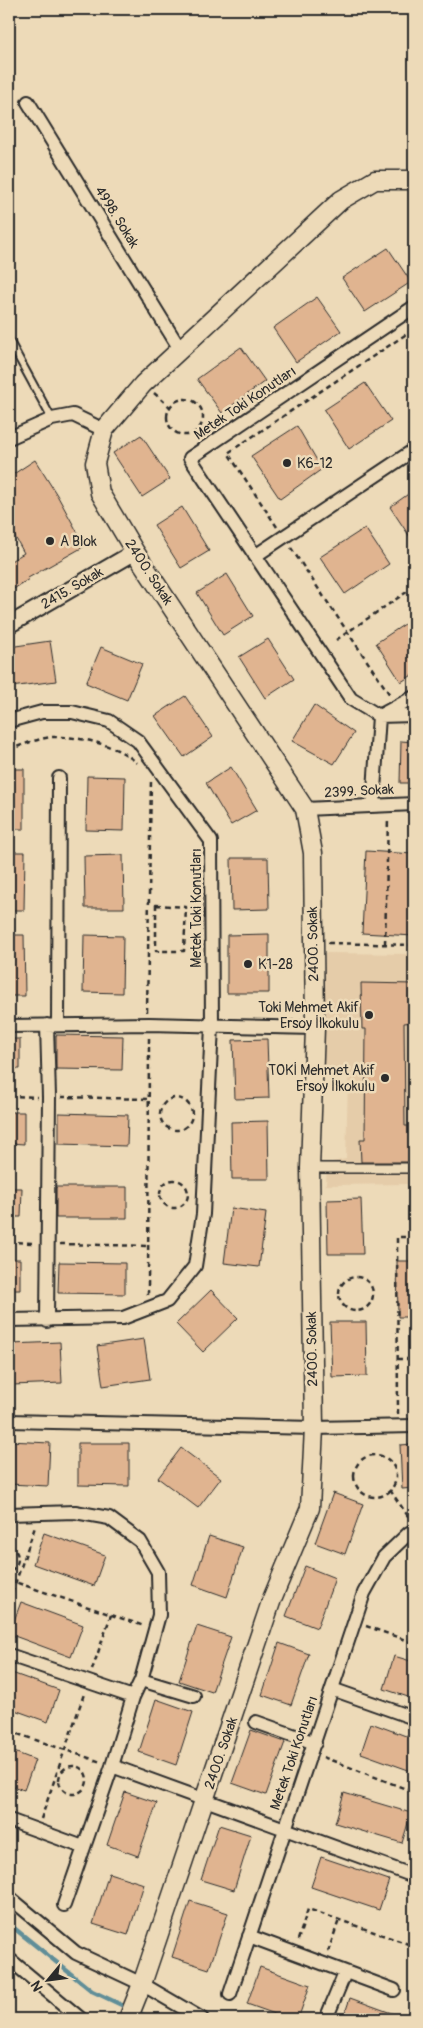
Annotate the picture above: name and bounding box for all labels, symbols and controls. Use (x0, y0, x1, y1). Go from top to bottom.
street label: 4998. Sokak (91, 183, 143, 251)
street label: Metek Toki Konutları (191, 363, 299, 443)
place label: K6-12 (297, 455, 333, 472)
marker: K6-12 (281, 457, 293, 469)
place label: A Blok (60, 533, 97, 550)
marker: A Blok (44, 535, 56, 547)
street label: 2400. Sokak (121, 536, 177, 608)
street label: 2415. Sokak (38, 563, 106, 613)
street label: 2399. Sokak (324, 781, 394, 801)
street label: Metek Toki Konutları (188, 848, 205, 968)
street label: 2400. Sokak (304, 906, 322, 982)
place label: K1-28 (258, 956, 293, 973)
marker: K1-28 (242, 958, 254, 970)
place label: Toki Mehmet Akif Ersoy İlkokulu (258, 999, 359, 1032)
marker: Toki Mehmet Akif Ersoy İlkokulu (363, 1009, 375, 1021)
place label: TOKİ Mehmet Akif Ersoy İlkokulu (268, 1062, 375, 1095)
marker: TOKİ Mehmet Akif Ersoy İlkokulu (379, 1072, 391, 1084)
street label: 2400. Sokak (303, 1311, 321, 1387)
street label: Metek Toki Konutları (267, 1694, 321, 1812)
street label: 2400. Sokak (201, 1715, 241, 1791)
north arrow (22, 1956, 72, 2006)
text: N (27, 1978, 47, 1994)

